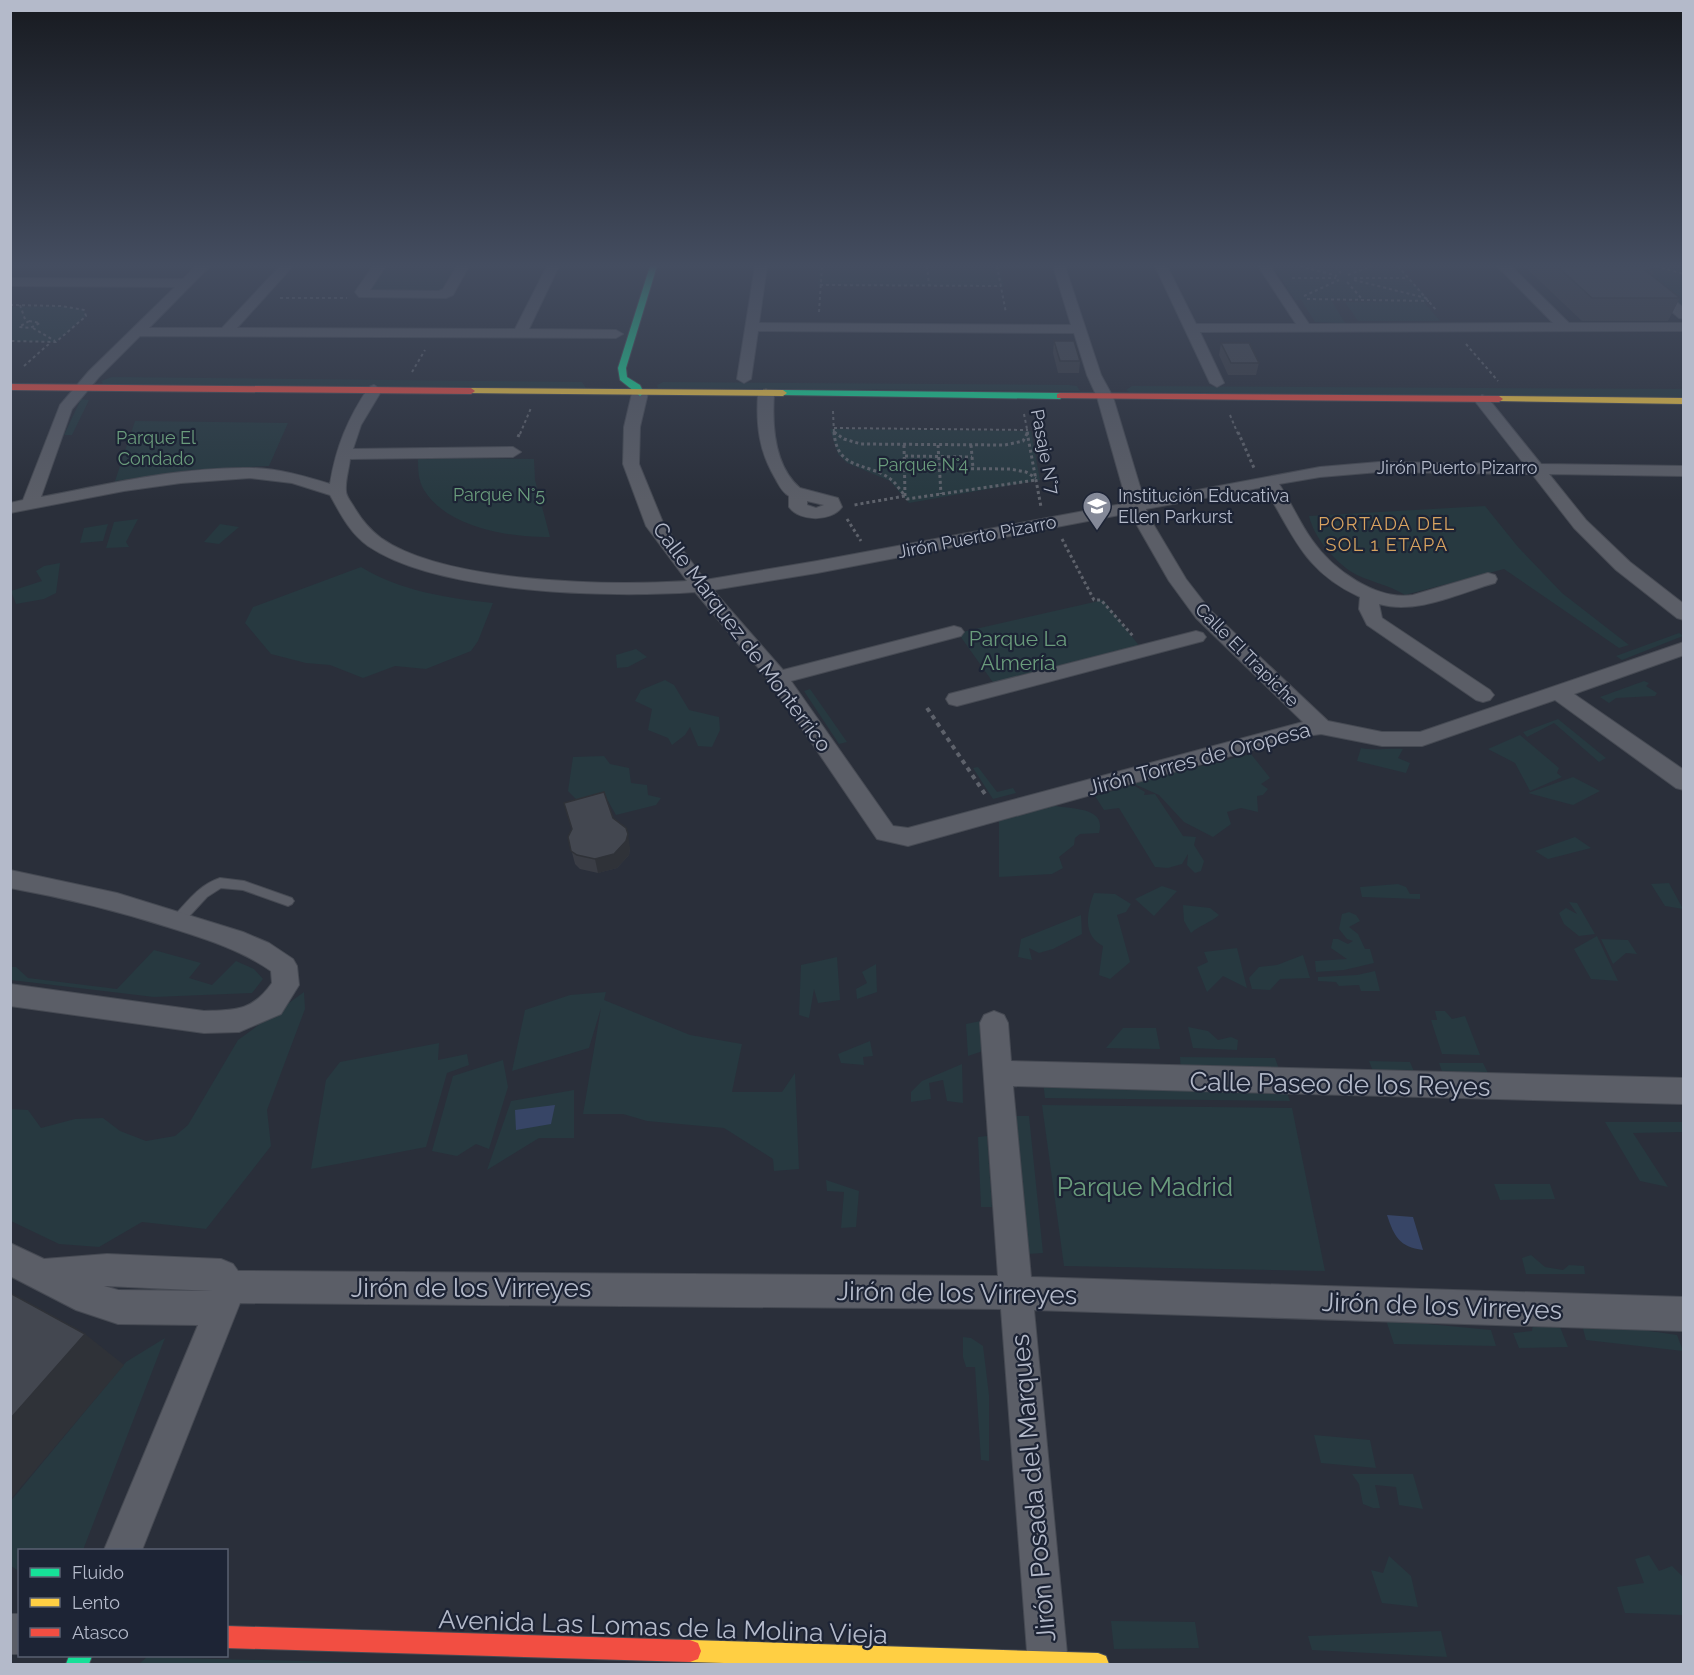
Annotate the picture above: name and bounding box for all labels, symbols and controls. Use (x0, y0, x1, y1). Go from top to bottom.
street label: Pasaje N°7 (1027, 407, 1064, 497)
park label: Parque El Condado (116, 427, 196, 469)
park label: Parque N°4 (878, 454, 969, 475)
street label: Jirón Puerto Pizarro (1376, 457, 1538, 478)
park label: Parque N°5 (453, 484, 545, 505)
place label: Institución Educativa Ellen Parkurst (1118, 485, 1289, 527)
school or university icon: Institución Educativa Ellen Parkurst (1081, 490, 1113, 532)
street label: Jirón Puerto Pizarro (896, 511, 1058, 562)
district label: PORTADA DEL SOL 1 ETAPA (1318, 513, 1456, 555)
street label: Calle Marquez de Monterrico (648, 517, 837, 756)
street label: Calle El Trapiche (1191, 598, 1304, 711)
park label: Parque La Almería (969, 626, 1067, 675)
street label: Jirón Torres de Oropesa (1085, 717, 1313, 800)
street label: Calle Paseo de los Reyes (1189, 1066, 1491, 1102)
park label: Parque Madrid (1057, 1172, 1233, 1202)
street label: Jirón de los Virreyes (351, 1273, 591, 1303)
street label: Jirón de los Virreyes (836, 1276, 1078, 1310)
street label: Jirón de los Virreyes (1321, 1287, 1563, 1325)
street label: Jirón Posada del Marques (1005, 1333, 1061, 1643)
legend (18, 1549, 228, 1657)
text: Fluido (72, 1562, 124, 1583)
text: Lento (72, 1592, 120, 1613)
street label: Avenida Las Lomas de la Molina Vieja (438, 1604, 888, 1650)
text: Atasco (72, 1622, 129, 1643)

